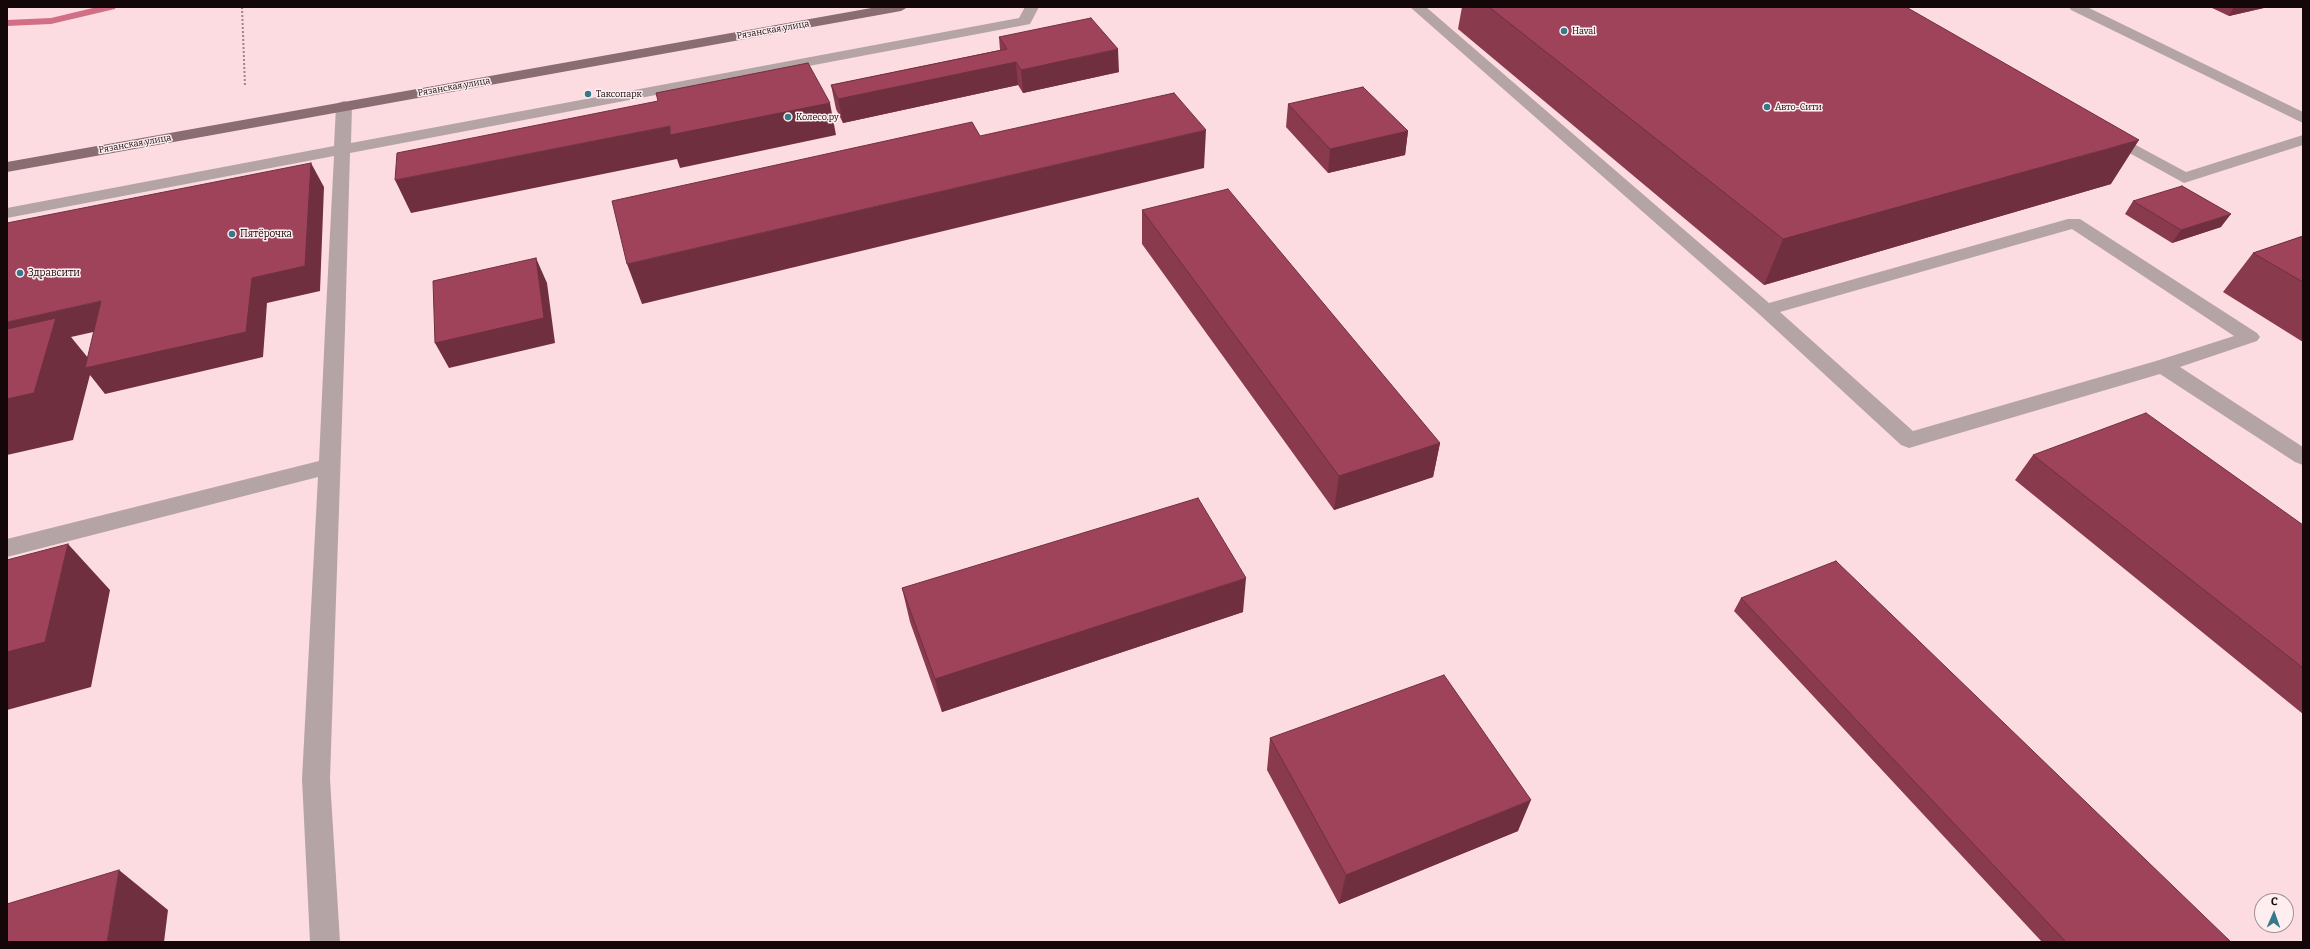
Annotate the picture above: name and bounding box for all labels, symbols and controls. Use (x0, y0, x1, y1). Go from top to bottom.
street label: Рязанская улица (736, 18, 810, 42)
marker: Haval (1559, 26, 1569, 36)
place label: Haval (1572, 26, 1596, 36)
street label: Рязанская улица (417, 75, 491, 99)
marker: Таксопарк (583, 89, 593, 99)
place label: Таксопарк (596, 89, 642, 99)
marker: Авто-Сити (1762, 102, 1772, 112)
place label: Авто-Сити (1775, 102, 1822, 112)
marker: Колесо.ру (783, 112, 793, 122)
place label: Колесо.ру (796, 112, 839, 122)
street label: Рязанская улица (98, 132, 172, 156)
place label: Пятёрочка (240, 228, 292, 240)
marker: Пятёрочка (227, 229, 237, 239)
place label: Здравсити (28, 267, 80, 279)
marker: Здравсити (15, 268, 25, 278)
north arrow (2254, 893, 2294, 933)
text: С (2271, 895, 2278, 908)

